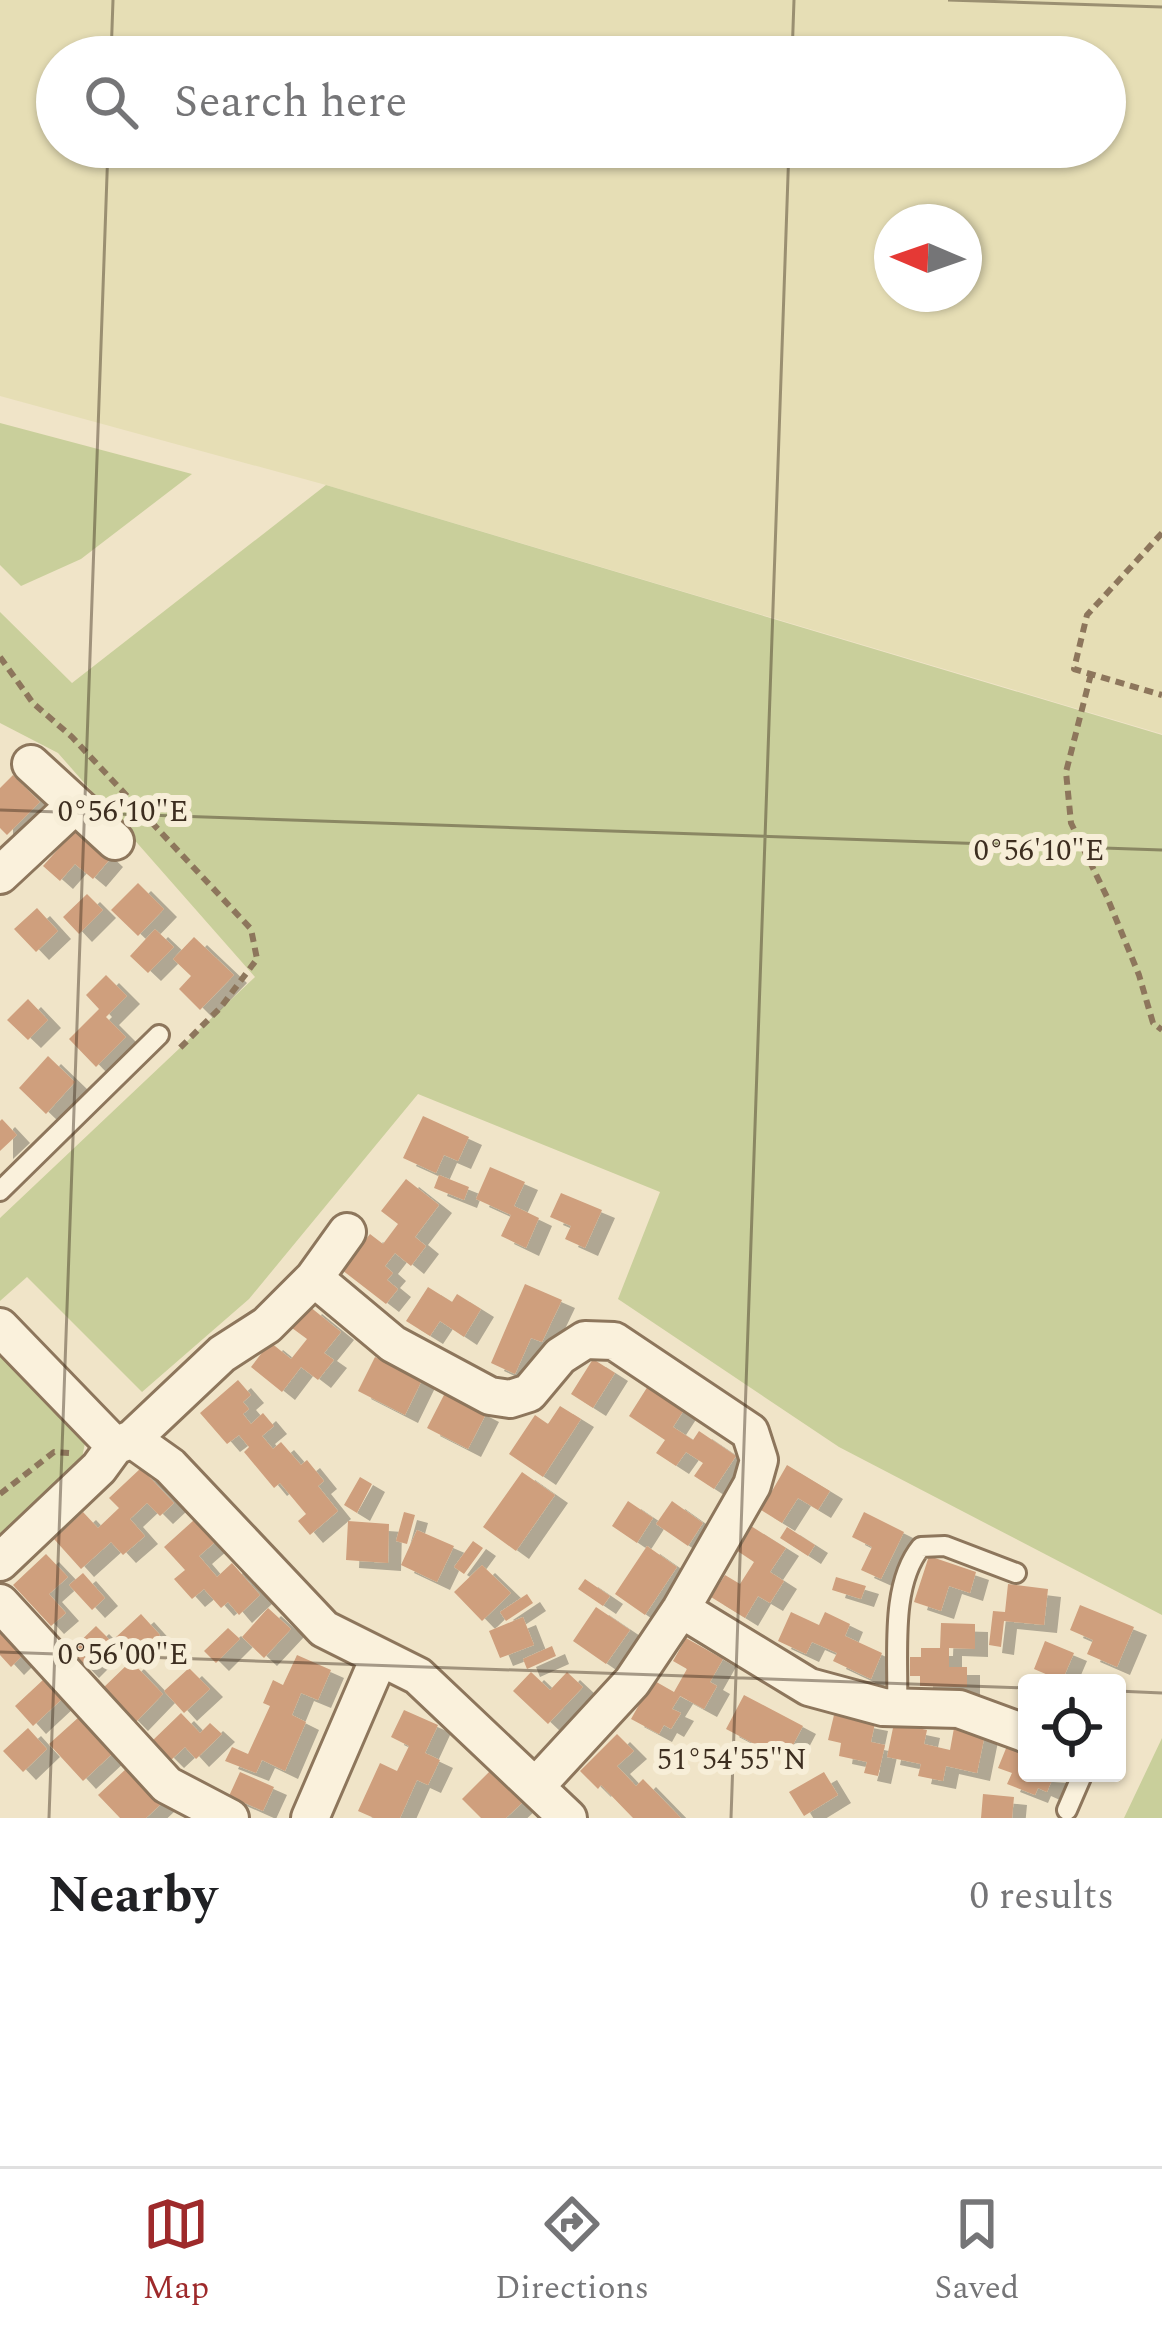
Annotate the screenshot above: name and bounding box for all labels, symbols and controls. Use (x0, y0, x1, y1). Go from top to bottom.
search box (36, 36, 1126, 168)
text: Search here (174, 68, 407, 137)
icon: search (78, 69, 144, 135)
north arrow (874, 204, 982, 312)
text: 0°56'10"E (58, 789, 188, 835)
text: 0°56'10"E (974, 828, 1104, 874)
text: 0°56'00"E (58, 1632, 188, 1678)
map controls (1018, 1674, 1126, 1782)
button: locate (1018, 1674, 1126, 1782)
text: 51°54'55"N (657, 1737, 807, 1783)
text: Nearby (48, 1857, 217, 1935)
text: 0 results (970, 1867, 1114, 1926)
tab: Map (143, 2191, 209, 2313)
tab: Directions (495, 2191, 649, 2313)
tab: Saved (935, 2191, 1019, 2313)

